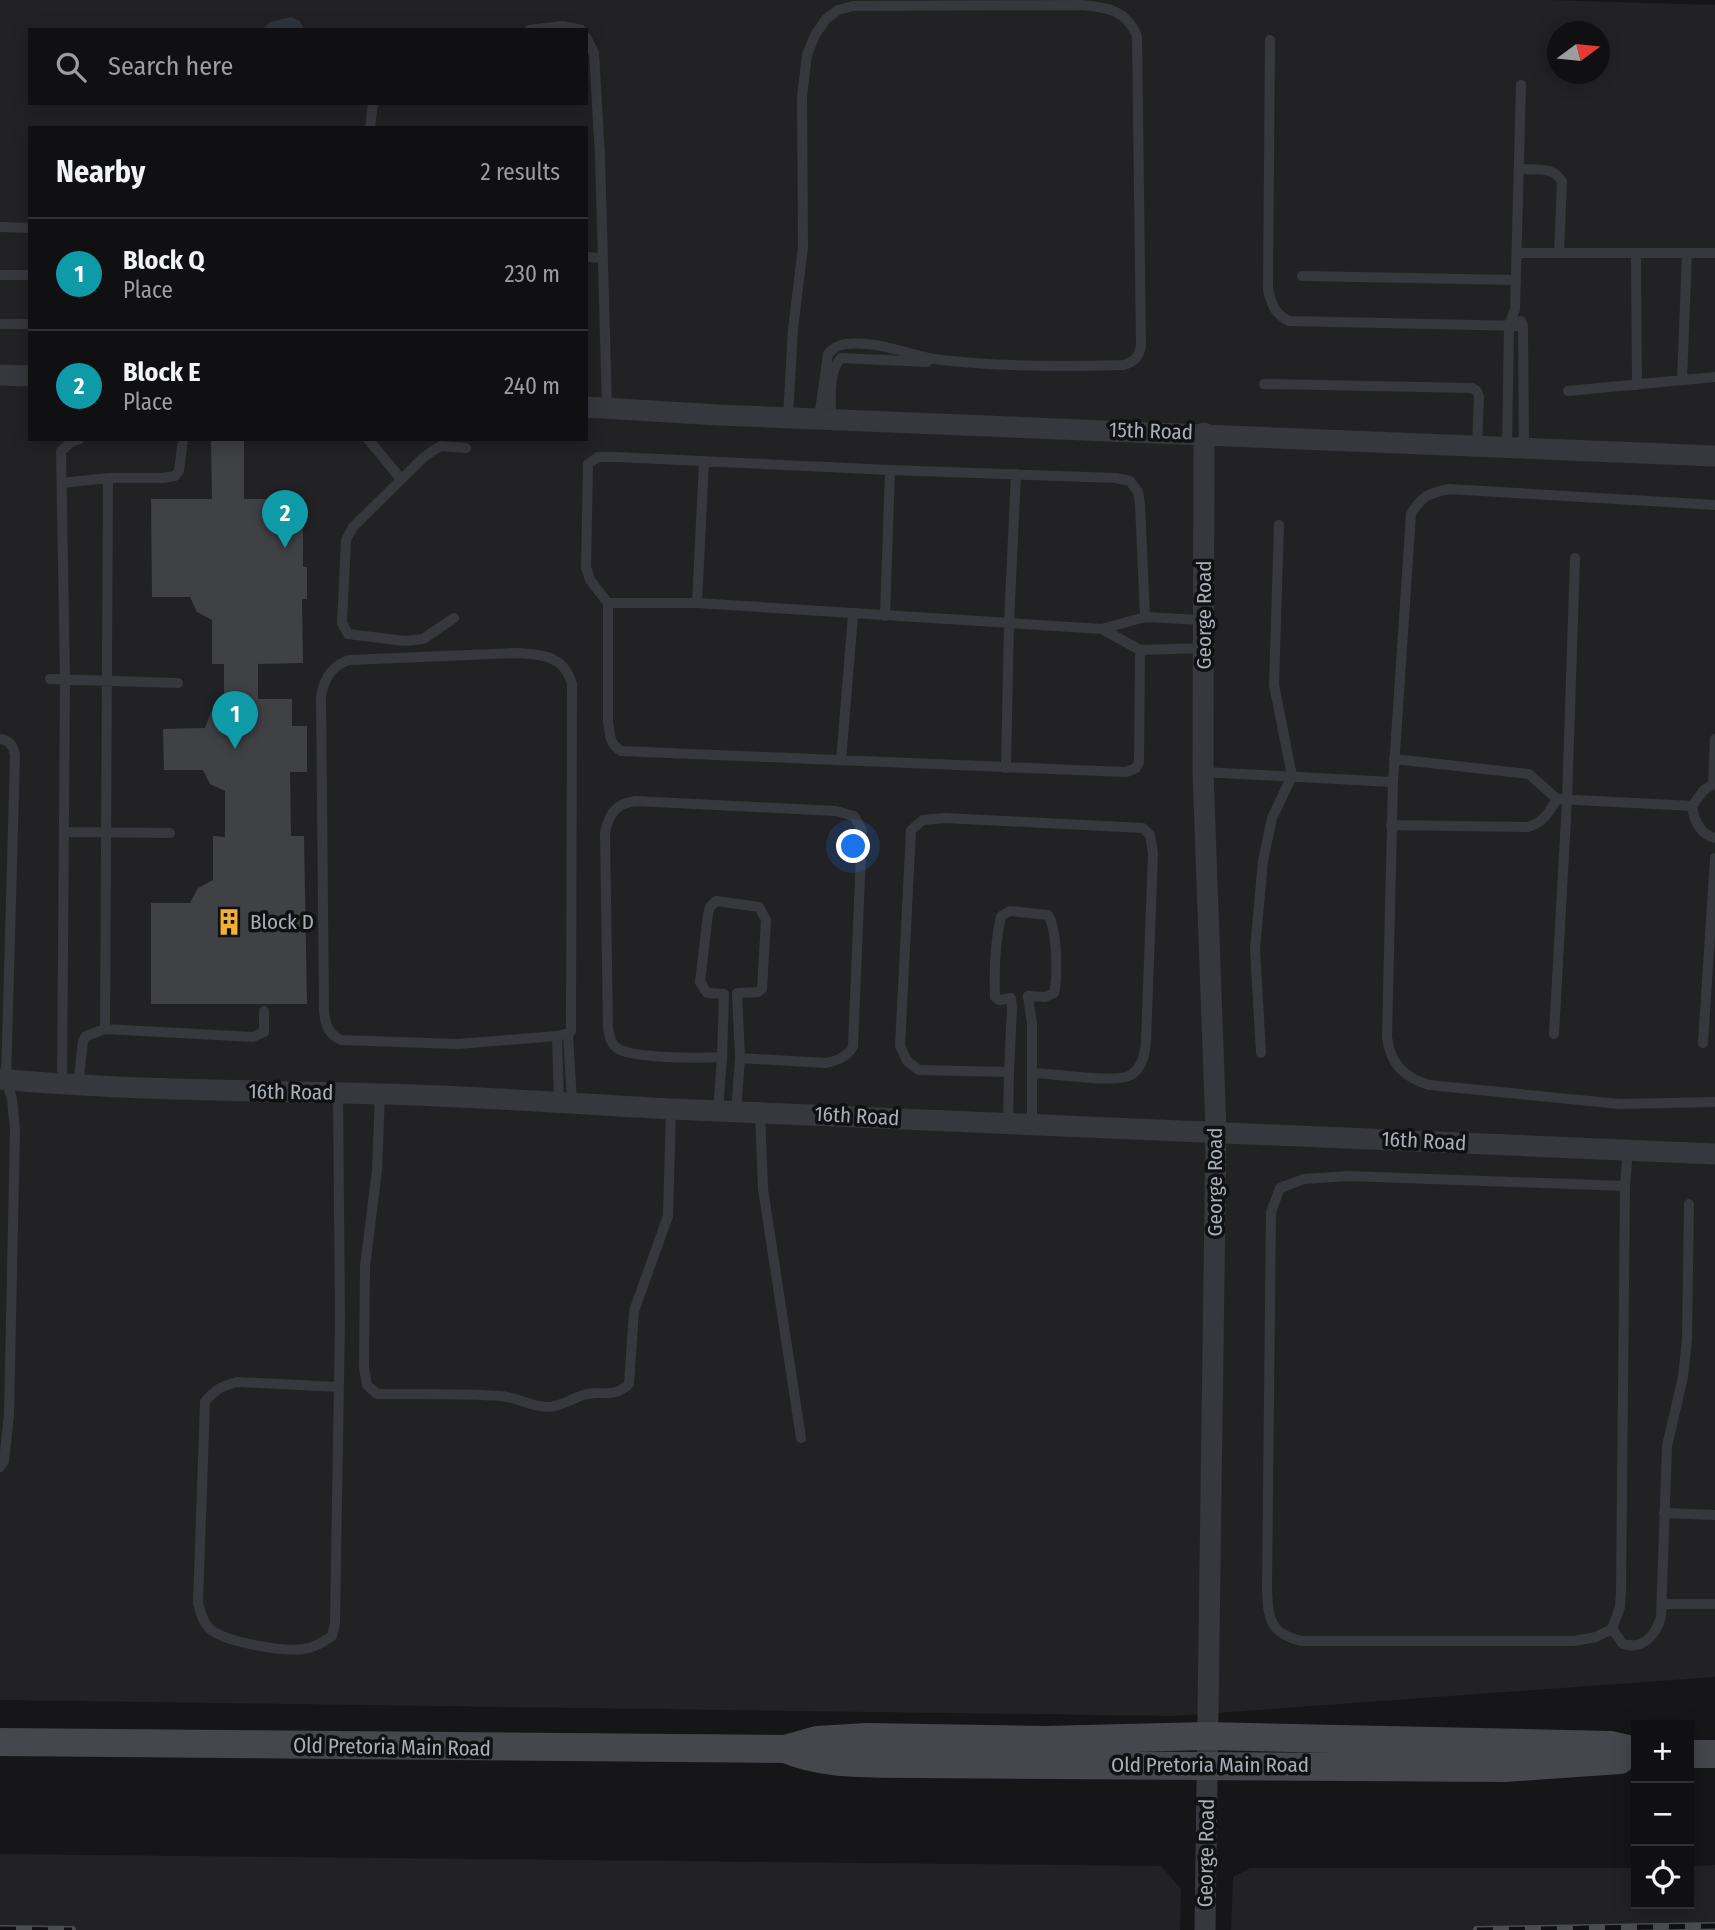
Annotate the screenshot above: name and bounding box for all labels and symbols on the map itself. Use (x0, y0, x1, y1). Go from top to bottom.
north arrow (1547, 21, 1610, 84)
street label: 15th Road (1109, 417, 1193, 445)
pin: 2 (262, 490, 308, 548)
street label: George Road (1191, 561, 1217, 669)
pin: 1 (212, 691, 258, 749)
your location (836, 829, 870, 863)
building icon: Block D (214, 907, 244, 937)
place label: Block D (250, 909, 314, 935)
street label: 16th Road (248, 1078, 334, 1106)
street label: 16th Road (814, 1101, 900, 1131)
street label: 16th Road (1381, 1126, 1467, 1156)
street label: George Road (1202, 1128, 1228, 1236)
street label: Old Pretoria Main Road (293, 1732, 491, 1762)
street label: Old Pretoria Main Road (1111, 1752, 1309, 1778)
street label: George Road (1192, 1798, 1220, 1908)

